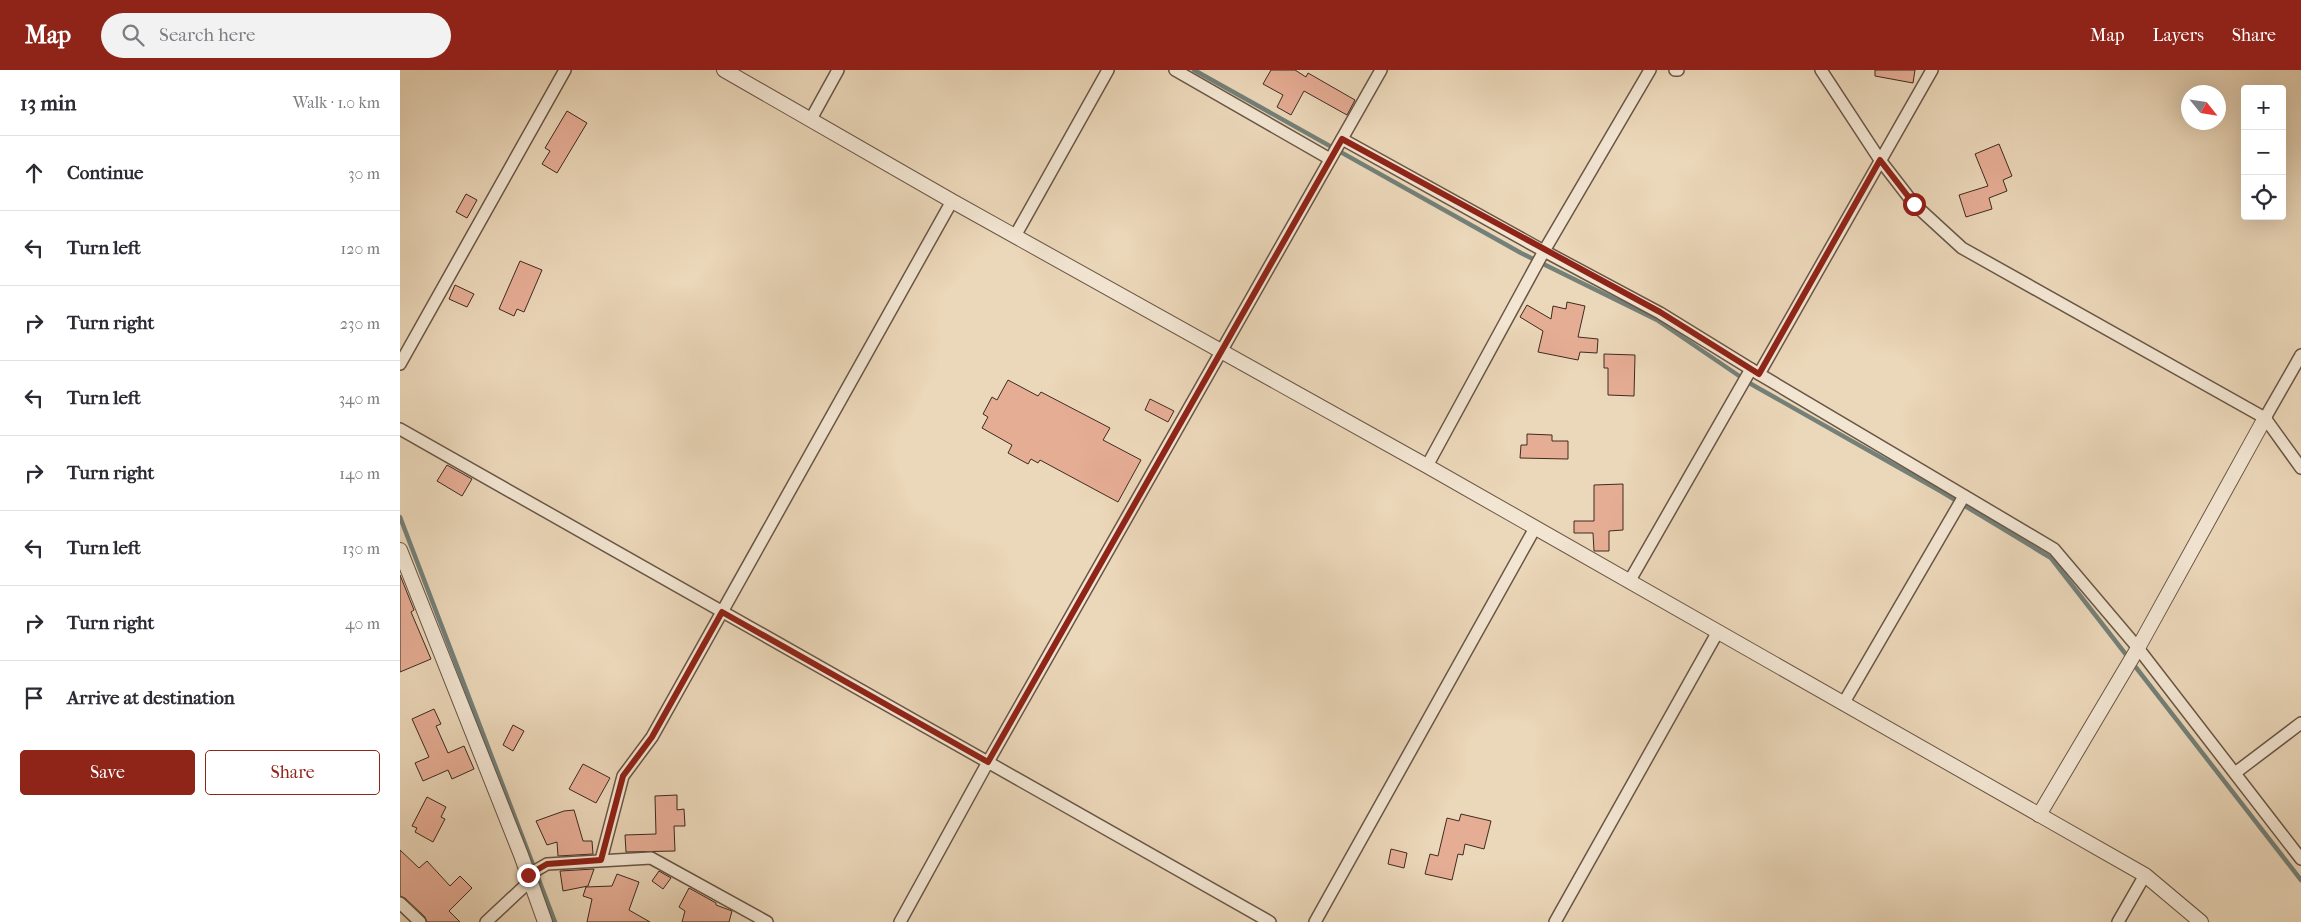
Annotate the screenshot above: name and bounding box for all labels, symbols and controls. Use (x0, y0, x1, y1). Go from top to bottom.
search box (101, 13, 451, 58)
text: Map (25, 21, 71, 49)
icon: search (119, 21, 147, 49)
text: Search here (159, 24, 255, 46)
text: Map (2090, 25, 2124, 46)
text: Layers (2152, 25, 2204, 46)
text: Share (2232, 25, 2276, 46)
north arrow (2181, 85, 2226, 130)
map controls (2241, 85, 2286, 220)
button: + (2241, 85, 2286, 130)
text: 13 min (20, 91, 76, 115)
text: Walk · 1.0 km (293, 93, 380, 112)
button: − (2241, 130, 2286, 175)
icon: ahead (20, 159, 48, 187)
text: Continue (67, 162, 143, 184)
text: 30 m (348, 164, 380, 183)
button: locate (2241, 175, 2286, 220)
route start (1903, 193, 1926, 216)
icon: left (20, 234, 48, 262)
text: Turn left (67, 237, 141, 259)
text: 120 m (341, 239, 380, 258)
icon: right (20, 309, 48, 337)
text: Turn right (67, 312, 154, 334)
text: 230 m (340, 314, 380, 333)
icon: left (20, 384, 48, 412)
text: Turn left (67, 387, 141, 409)
text: 340 m (338, 389, 380, 408)
icon: right (20, 459, 48, 487)
text: Turn right (67, 462, 154, 484)
text: 140 m (339, 464, 380, 483)
icon: left (20, 534, 48, 562)
text: Turn left (67, 537, 141, 559)
text: 130 m (342, 539, 380, 558)
icon: right (20, 609, 48, 637)
text: Turn right (67, 612, 154, 634)
text: 40 m (345, 614, 380, 633)
icon: arrive (20, 684, 48, 712)
text: Arrive at destination (67, 687, 235, 709)
button: Save (20, 750, 195, 795)
button: Share (205, 750, 380, 795)
route end (517, 864, 540, 887)

